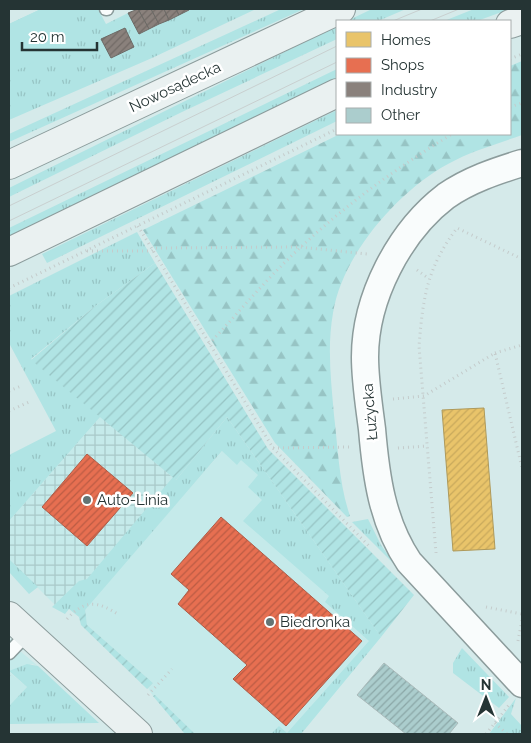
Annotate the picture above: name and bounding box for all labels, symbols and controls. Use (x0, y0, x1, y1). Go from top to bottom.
scale bar (22, 20, 98, 52)
legend (336, 20, 511, 135)
text: 20 m (30, 28, 65, 46)
text: Homes (381, 31, 431, 49)
text: Shops (381, 56, 424, 74)
street label: Nowosądecka (126, 58, 224, 116)
text: Industry (381, 81, 437, 99)
text: Other (381, 106, 421, 124)
street label: Łużycka (359, 383, 381, 441)
place label: Auto-Linia (97, 491, 168, 509)
marker: Auto-Linia (81, 494, 93, 506)
place label: Biedronka (280, 613, 350, 631)
marker: Biedronka (264, 616, 276, 628)
north arrow (461, 673, 511, 723)
text: N (481, 677, 491, 693)

